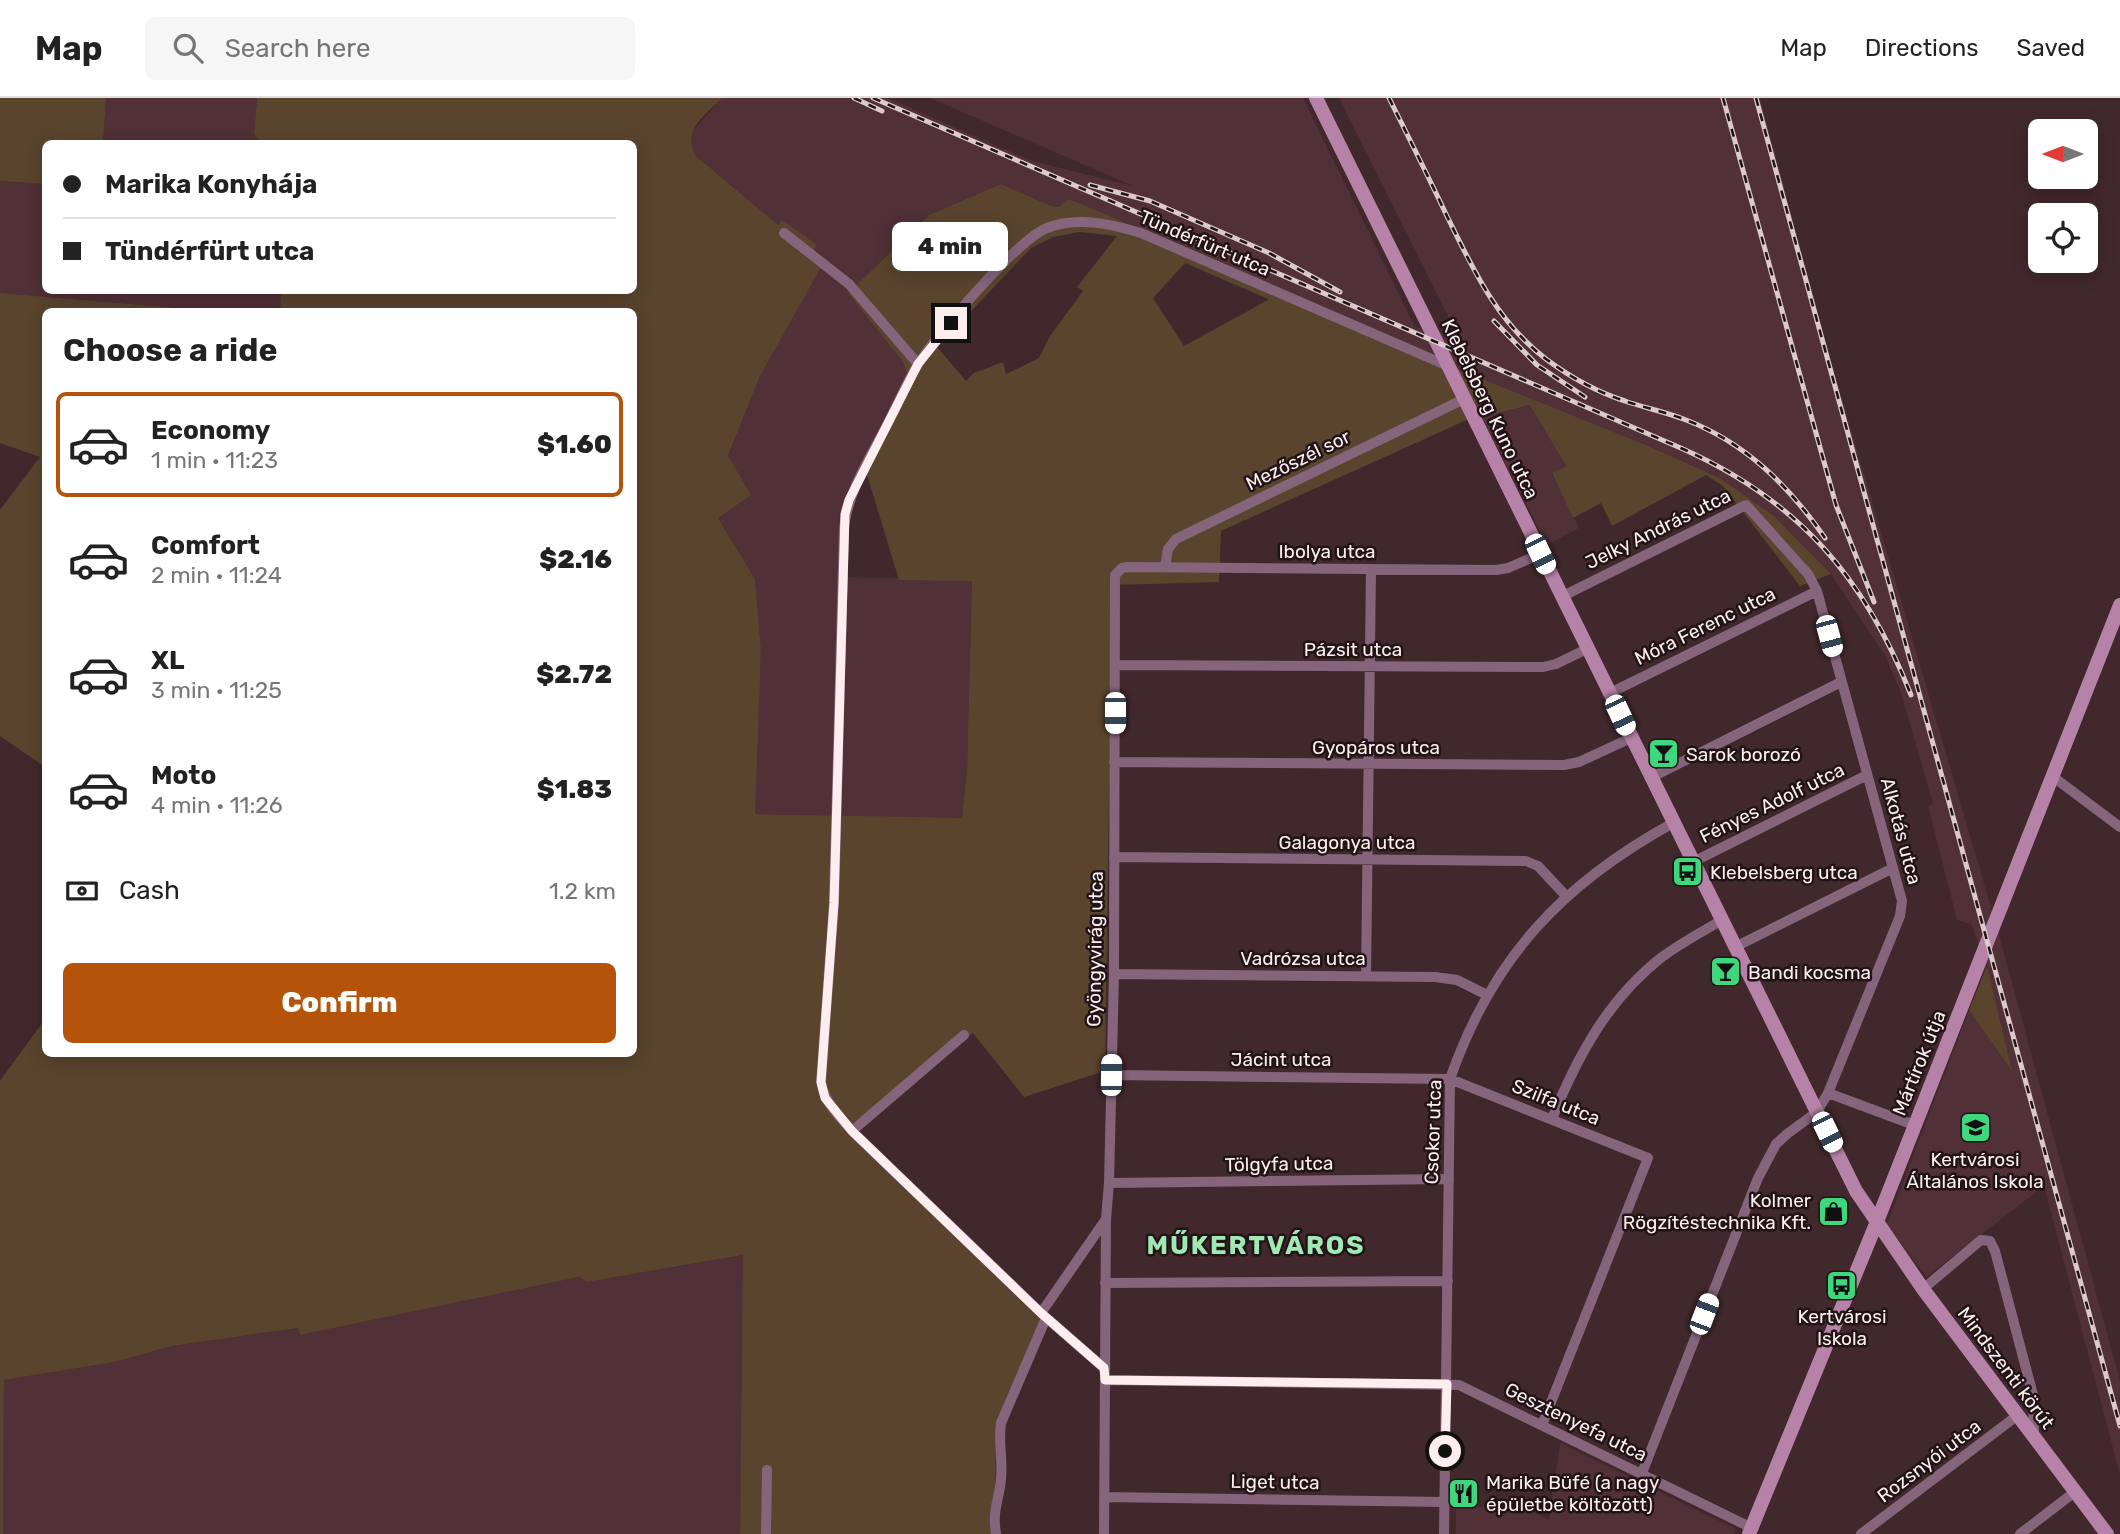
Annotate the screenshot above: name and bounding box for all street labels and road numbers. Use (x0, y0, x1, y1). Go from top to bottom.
street label: Tündérfürt utca (1136, 205, 1274, 281)
street label: Klebelsberg Kuno utca (1436, 315, 1544, 503)
street label: Mezőszél sor (1242, 425, 1355, 495)
street label: Jelky András utca (1582, 484, 1734, 574)
street label: Ibolya utca (1278, 540, 1376, 563)
street label: Móra Ferenc utca (1631, 582, 1779, 670)
street label: Pázsit utca (1304, 638, 1402, 661)
street label: Gyopáros utca (1312, 736, 1440, 759)
street label: Fényes Adolf utca (1696, 758, 1848, 848)
street label: Alkotás utca (1876, 775, 1926, 887)
street label: Galagonya utca (1278, 831, 1416, 854)
street label: Gyöngyvirág utca (1082, 871, 1108, 1027)
street label: Vadrózsa utca (1240, 947, 1366, 970)
street label: Mártírok útja (1888, 1007, 1950, 1119)
street label: Jácint utca (1231, 1048, 1331, 1071)
street label: Szilfa utca (1509, 1074, 1603, 1130)
street label: Csokor utca (1420, 1079, 1446, 1185)
street label: Tölgyfa utca (1224, 1152, 1334, 1176)
street label: Mindszenti körút (1953, 1302, 2060, 1434)
street label: Gesztenyefa utca (1501, 1378, 1651, 1466)
street label: Rozsnyói utca (1873, 1415, 1985, 1507)
street label: Liget utca (1230, 1470, 1320, 1494)

